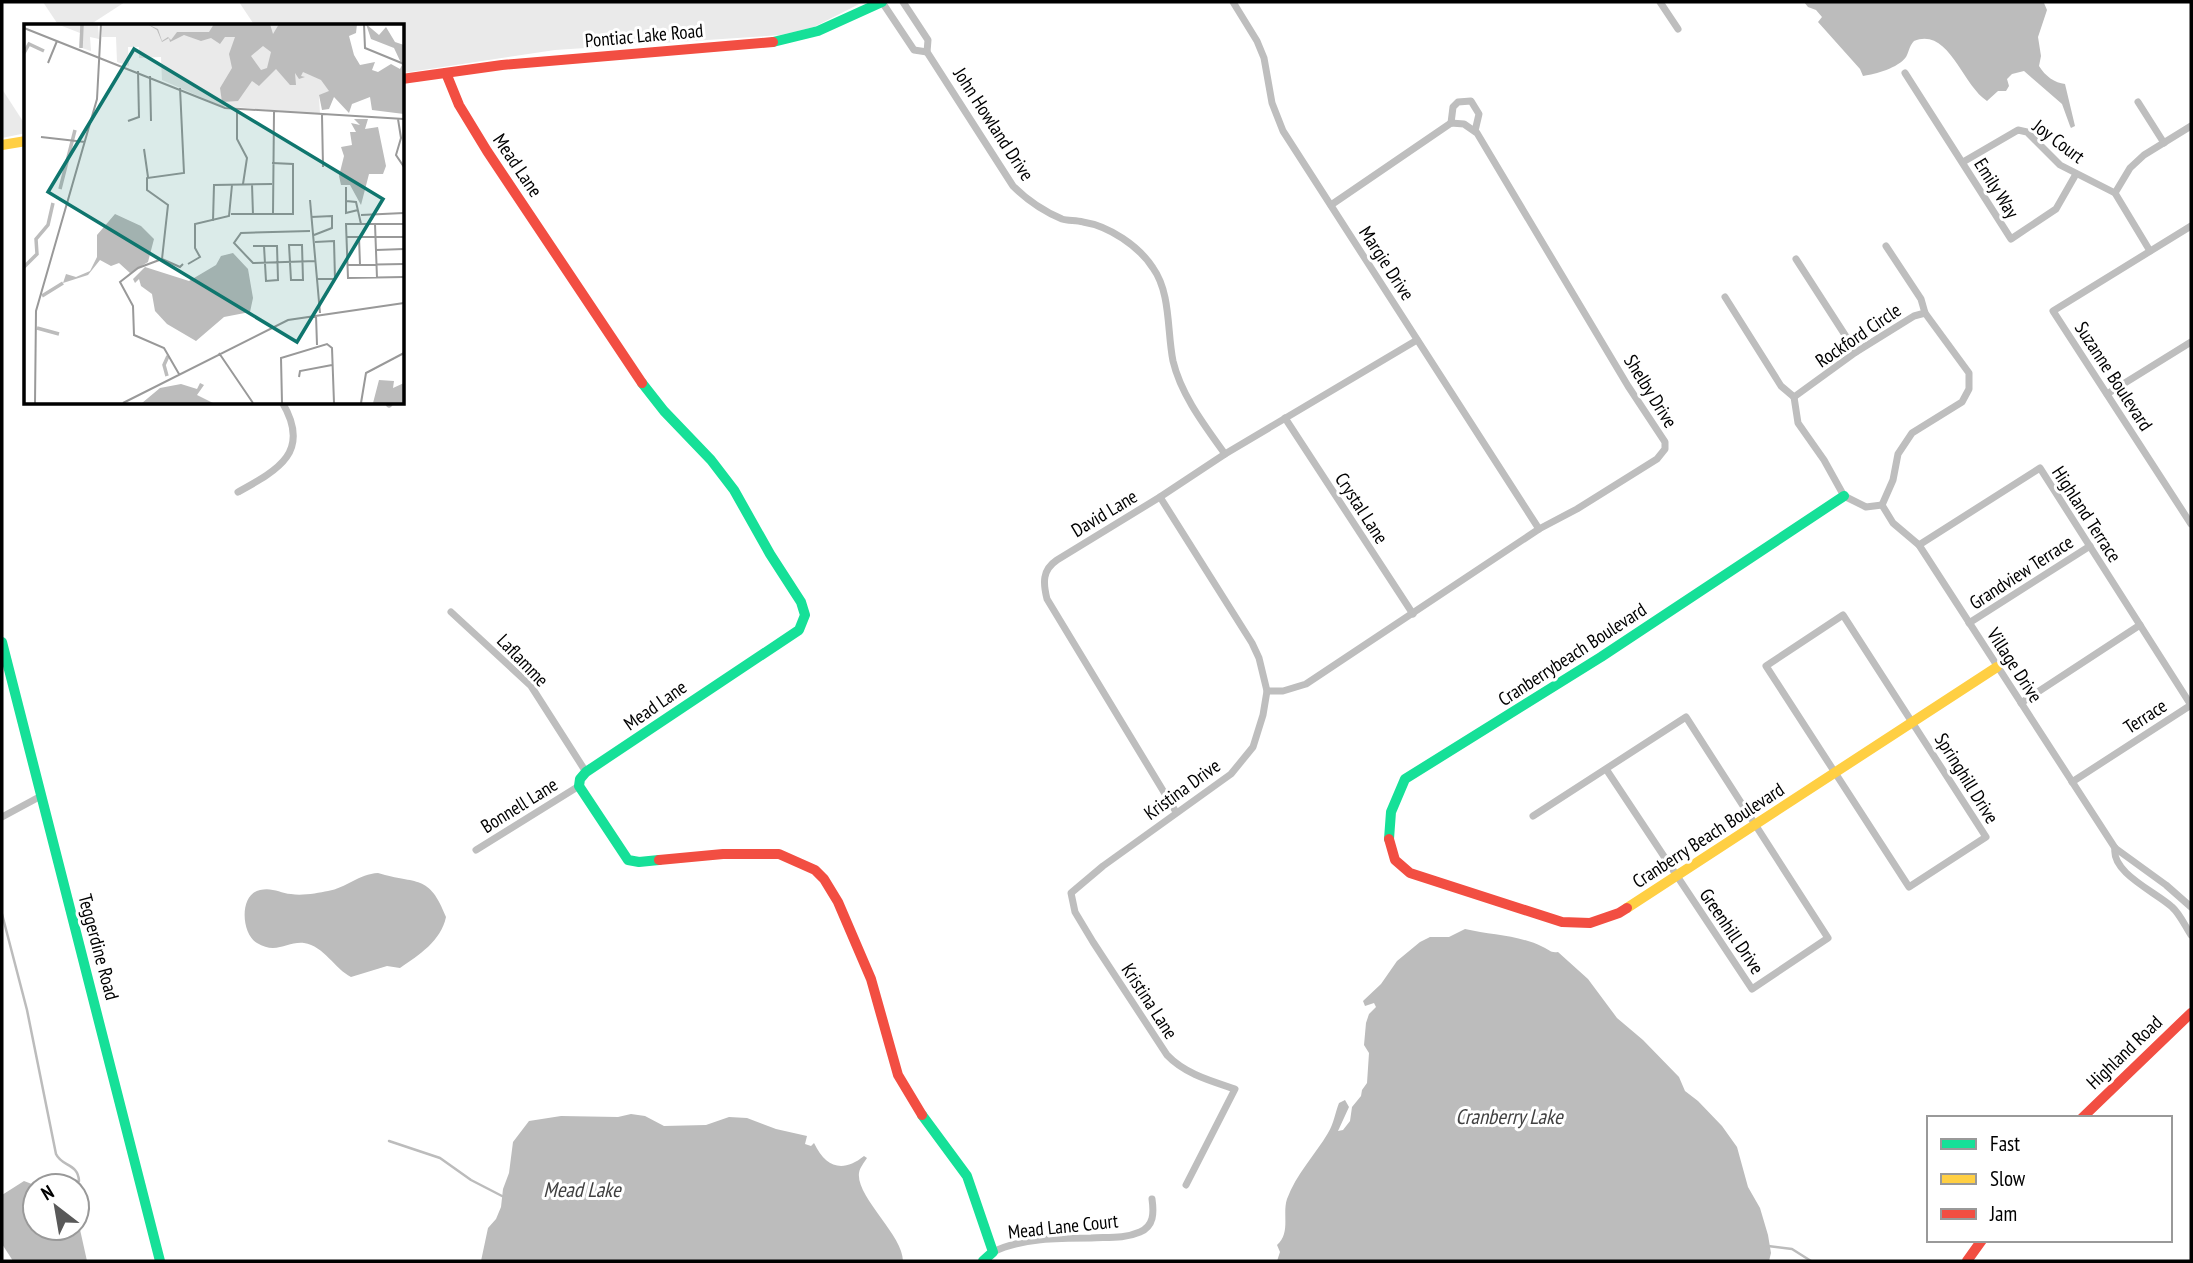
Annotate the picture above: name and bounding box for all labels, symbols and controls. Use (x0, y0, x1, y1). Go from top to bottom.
street label: Pontiac Lake Road (584, 18, 704, 52)
inset map (24, 24, 404, 404)
street label: John Howland Drive (948, 62, 1040, 185)
street label: Joy Court (2028, 113, 2090, 169)
street label: Mead Lane (488, 129, 548, 201)
street label: Emily Way (1969, 154, 2025, 223)
street label: Margie Drive (1354, 221, 1420, 305)
street label: Rockford Circle (1811, 298, 1906, 372)
street label: Suzanne Boulevard (2070, 317, 2158, 435)
street label: Shelby Drive (1619, 350, 1683, 432)
street label: Highland Terrace (2047, 461, 2127, 567)
street label: Crystal Lane (1330, 468, 1394, 548)
street label: David Lane (1067, 484, 1141, 542)
street label: Grandview Terrace (1965, 529, 2078, 614)
street label: Cranberrybeach Boulevard (1493, 597, 1651, 711)
street label: Village Drive (1982, 622, 2048, 707)
street label: Laflamme (492, 629, 554, 692)
street label: Mead Lane (619, 675, 691, 735)
street label: Terrace (2119, 693, 2171, 739)
street label: Springhill Drive (1930, 728, 2004, 828)
street label: Kristina Drive (1139, 753, 1225, 825)
street label: Bonnell Lane (476, 772, 562, 838)
street label: Cranberry Beach Boulevard (1628, 777, 1788, 893)
street label: Greenhill Drive (1695, 884, 1770, 979)
street label: Teggerdine Road (73, 891, 125, 1003)
street label: Kristina Lane (1117, 959, 1183, 1043)
street label: Highland Road (2081, 1010, 2167, 1094)
water label: Cranberry Lake (1455, 1103, 1564, 1130)
legend (1927, 1116, 2172, 1242)
text: Fast (1990, 1130, 2020, 1157)
text: Slow (1990, 1165, 2026, 1192)
north arrow (21, 1172, 91, 1242)
water label: Mead Lake (543, 1176, 622, 1203)
text: N (37, 1179, 58, 1205)
text: Jam (1989, 1200, 2017, 1227)
street label: Mead Lane Court (1007, 1208, 1120, 1244)

